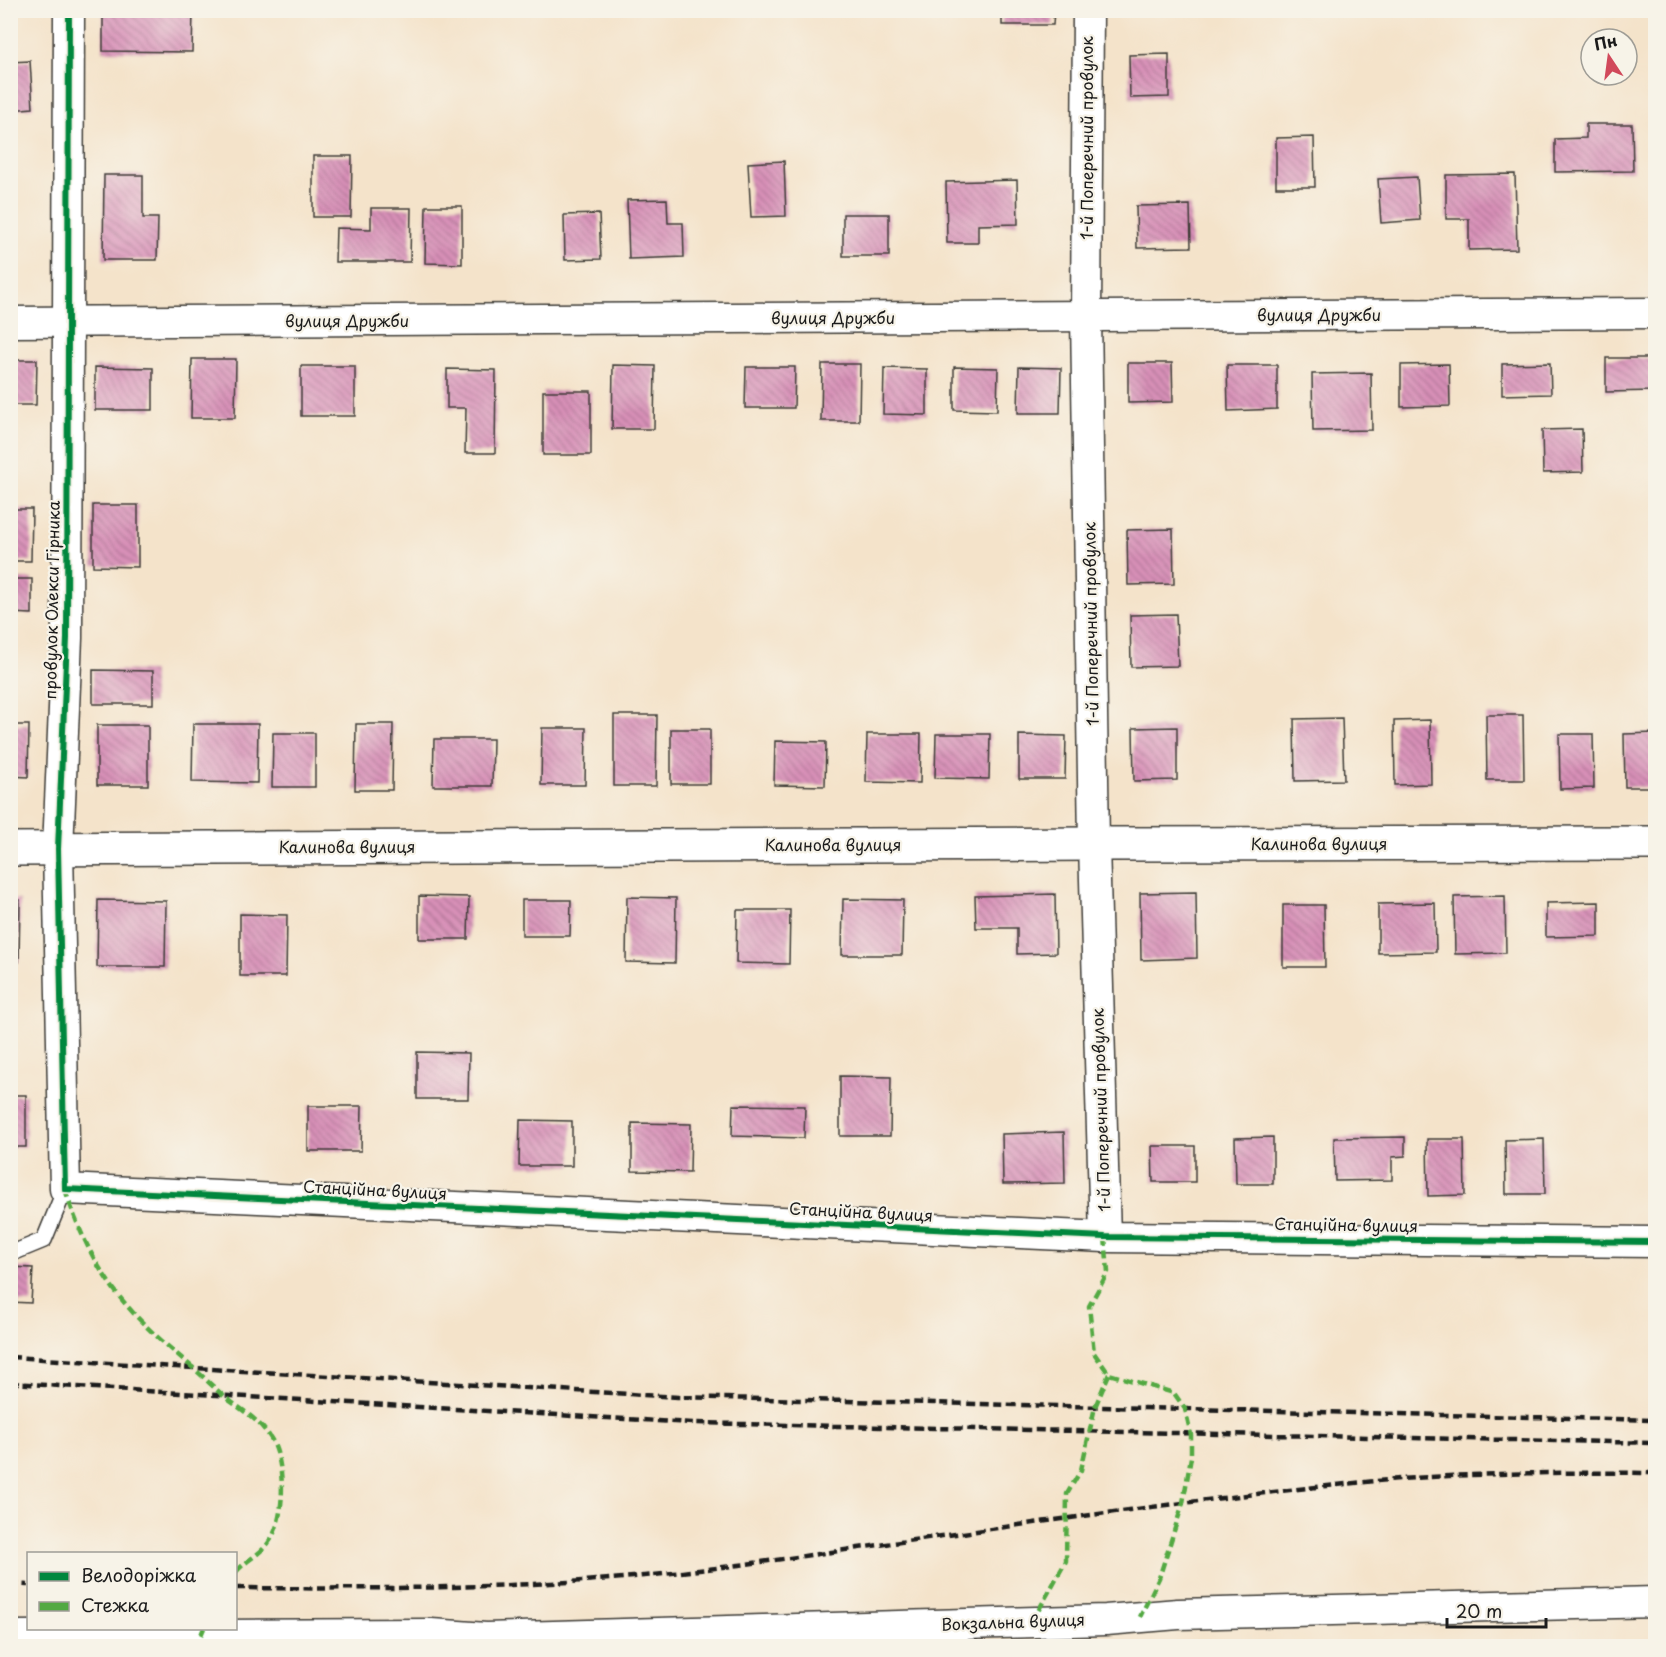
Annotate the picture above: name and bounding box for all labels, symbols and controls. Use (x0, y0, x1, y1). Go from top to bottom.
north arrow (1579, 27, 1639, 87)
text: Пн (1591, 27, 1619, 56)
street label: 1-й Поперечний провулок (1074, 36, 1098, 240)
street label: вулиця Дружби (1257, 302, 1381, 326)
street label: вулиця Дружби (771, 305, 895, 329)
street label: вулиця Дружби (285, 308, 409, 332)
street label: провулок Олекси Гірника (37, 500, 65, 700)
street label: 1-й Поперечний провулок (1076, 521, 1104, 726)
street label: Калинова вулиця (1251, 831, 1388, 855)
street label: Калинова вулиця (765, 832, 902, 856)
street label: Калинова вулиця (279, 834, 416, 858)
street label: 1-й Поперечний провулок (1084, 1007, 1116, 1212)
street label: Станційна вулиця (303, 1173, 448, 1205)
street label: Станційна вулиця (789, 1195, 934, 1227)
street label: Станційна вулиця (1274, 1211, 1418, 1237)
legend (27, 1552, 237, 1630)
text: Велодоріжка (81, 1561, 197, 1588)
text: Стежка (81, 1591, 150, 1618)
scale bar (1447, 1591, 1546, 1629)
text: 20 m (1456, 1597, 1502, 1624)
street label: Вокзальна вулиця (941, 1606, 1085, 1636)

